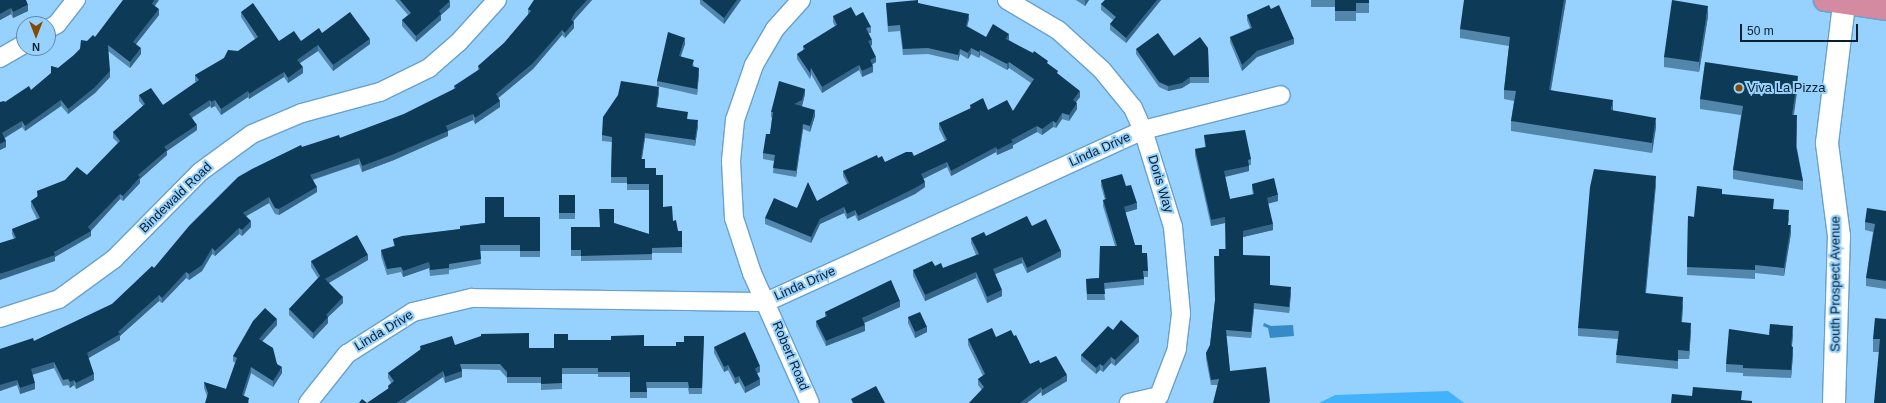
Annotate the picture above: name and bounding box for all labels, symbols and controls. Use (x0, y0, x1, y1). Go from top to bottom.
north arrow (16, 16, 56, 56)
scale bar (1742, 16, 1860, 42)
text: 50 m (1747, 24, 1774, 38)
text: N (32, 41, 40, 53)
place label: Viva La Pizza (1747, 80, 1826, 96)
marker: Viva La Pizza (1734, 83, 1744, 93)
street label: Linda Drive (1067, 130, 1133, 170)
street label: Doris Way (1144, 153, 1176, 215)
street label: Bindewald Road (137, 160, 215, 236)
street label: South Prospect Avenue (1828, 216, 1844, 352)
street label: Linda Drive (772, 264, 838, 304)
street label: Linda Drive (352, 307, 416, 355)
street label: Robert Road (768, 319, 812, 393)

